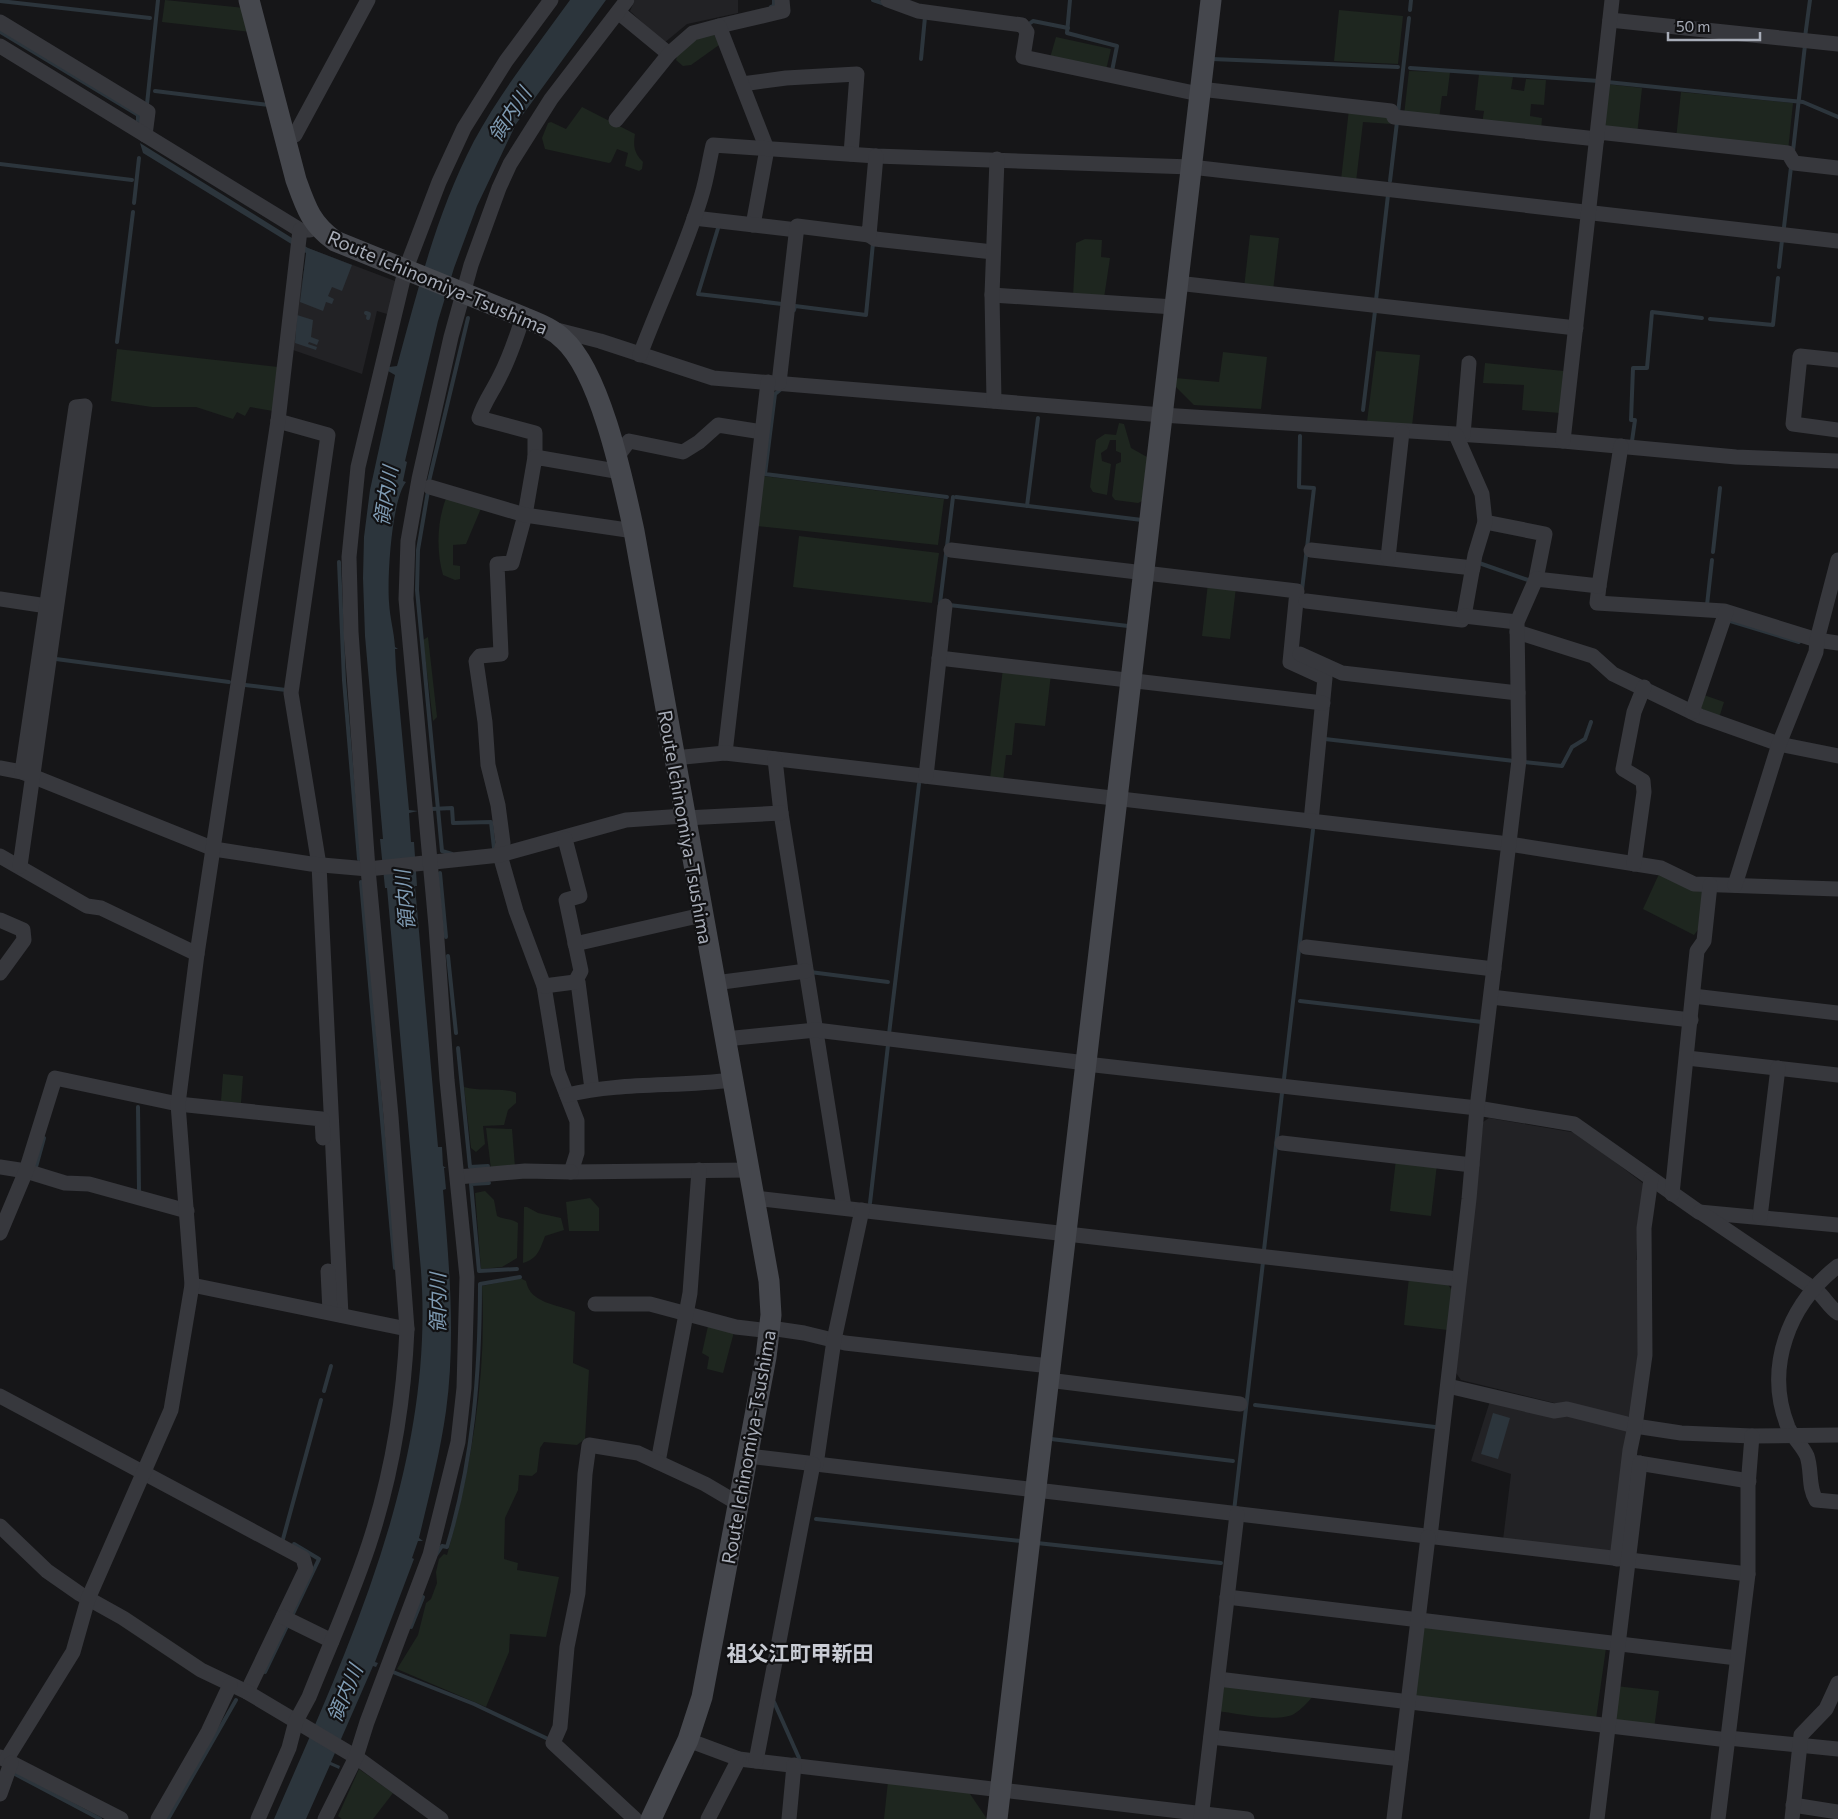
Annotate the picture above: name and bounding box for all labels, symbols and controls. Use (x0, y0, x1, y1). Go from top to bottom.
scale bar (1668, 10, 1760, 42)
text: 50 m (1676, 17, 1710, 35)
water label: 領内川 (483, 81, 536, 146)
street label: Route Ichinomiya-Tsushima (324, 225, 552, 339)
water label: 領内川 (368, 463, 402, 528)
street label: Route Ichinomiya-Tsushima (654, 708, 718, 946)
water label: 領内川 (389, 867, 419, 931)
water label: 領内川 (425, 1271, 449, 1333)
street label: Route Ichinomiya-Tsushima (716, 1328, 780, 1566)
district label: 祖父江町甲新田 (727, 1640, 874, 1665)
water label: 領内川 (321, 1659, 368, 1725)

